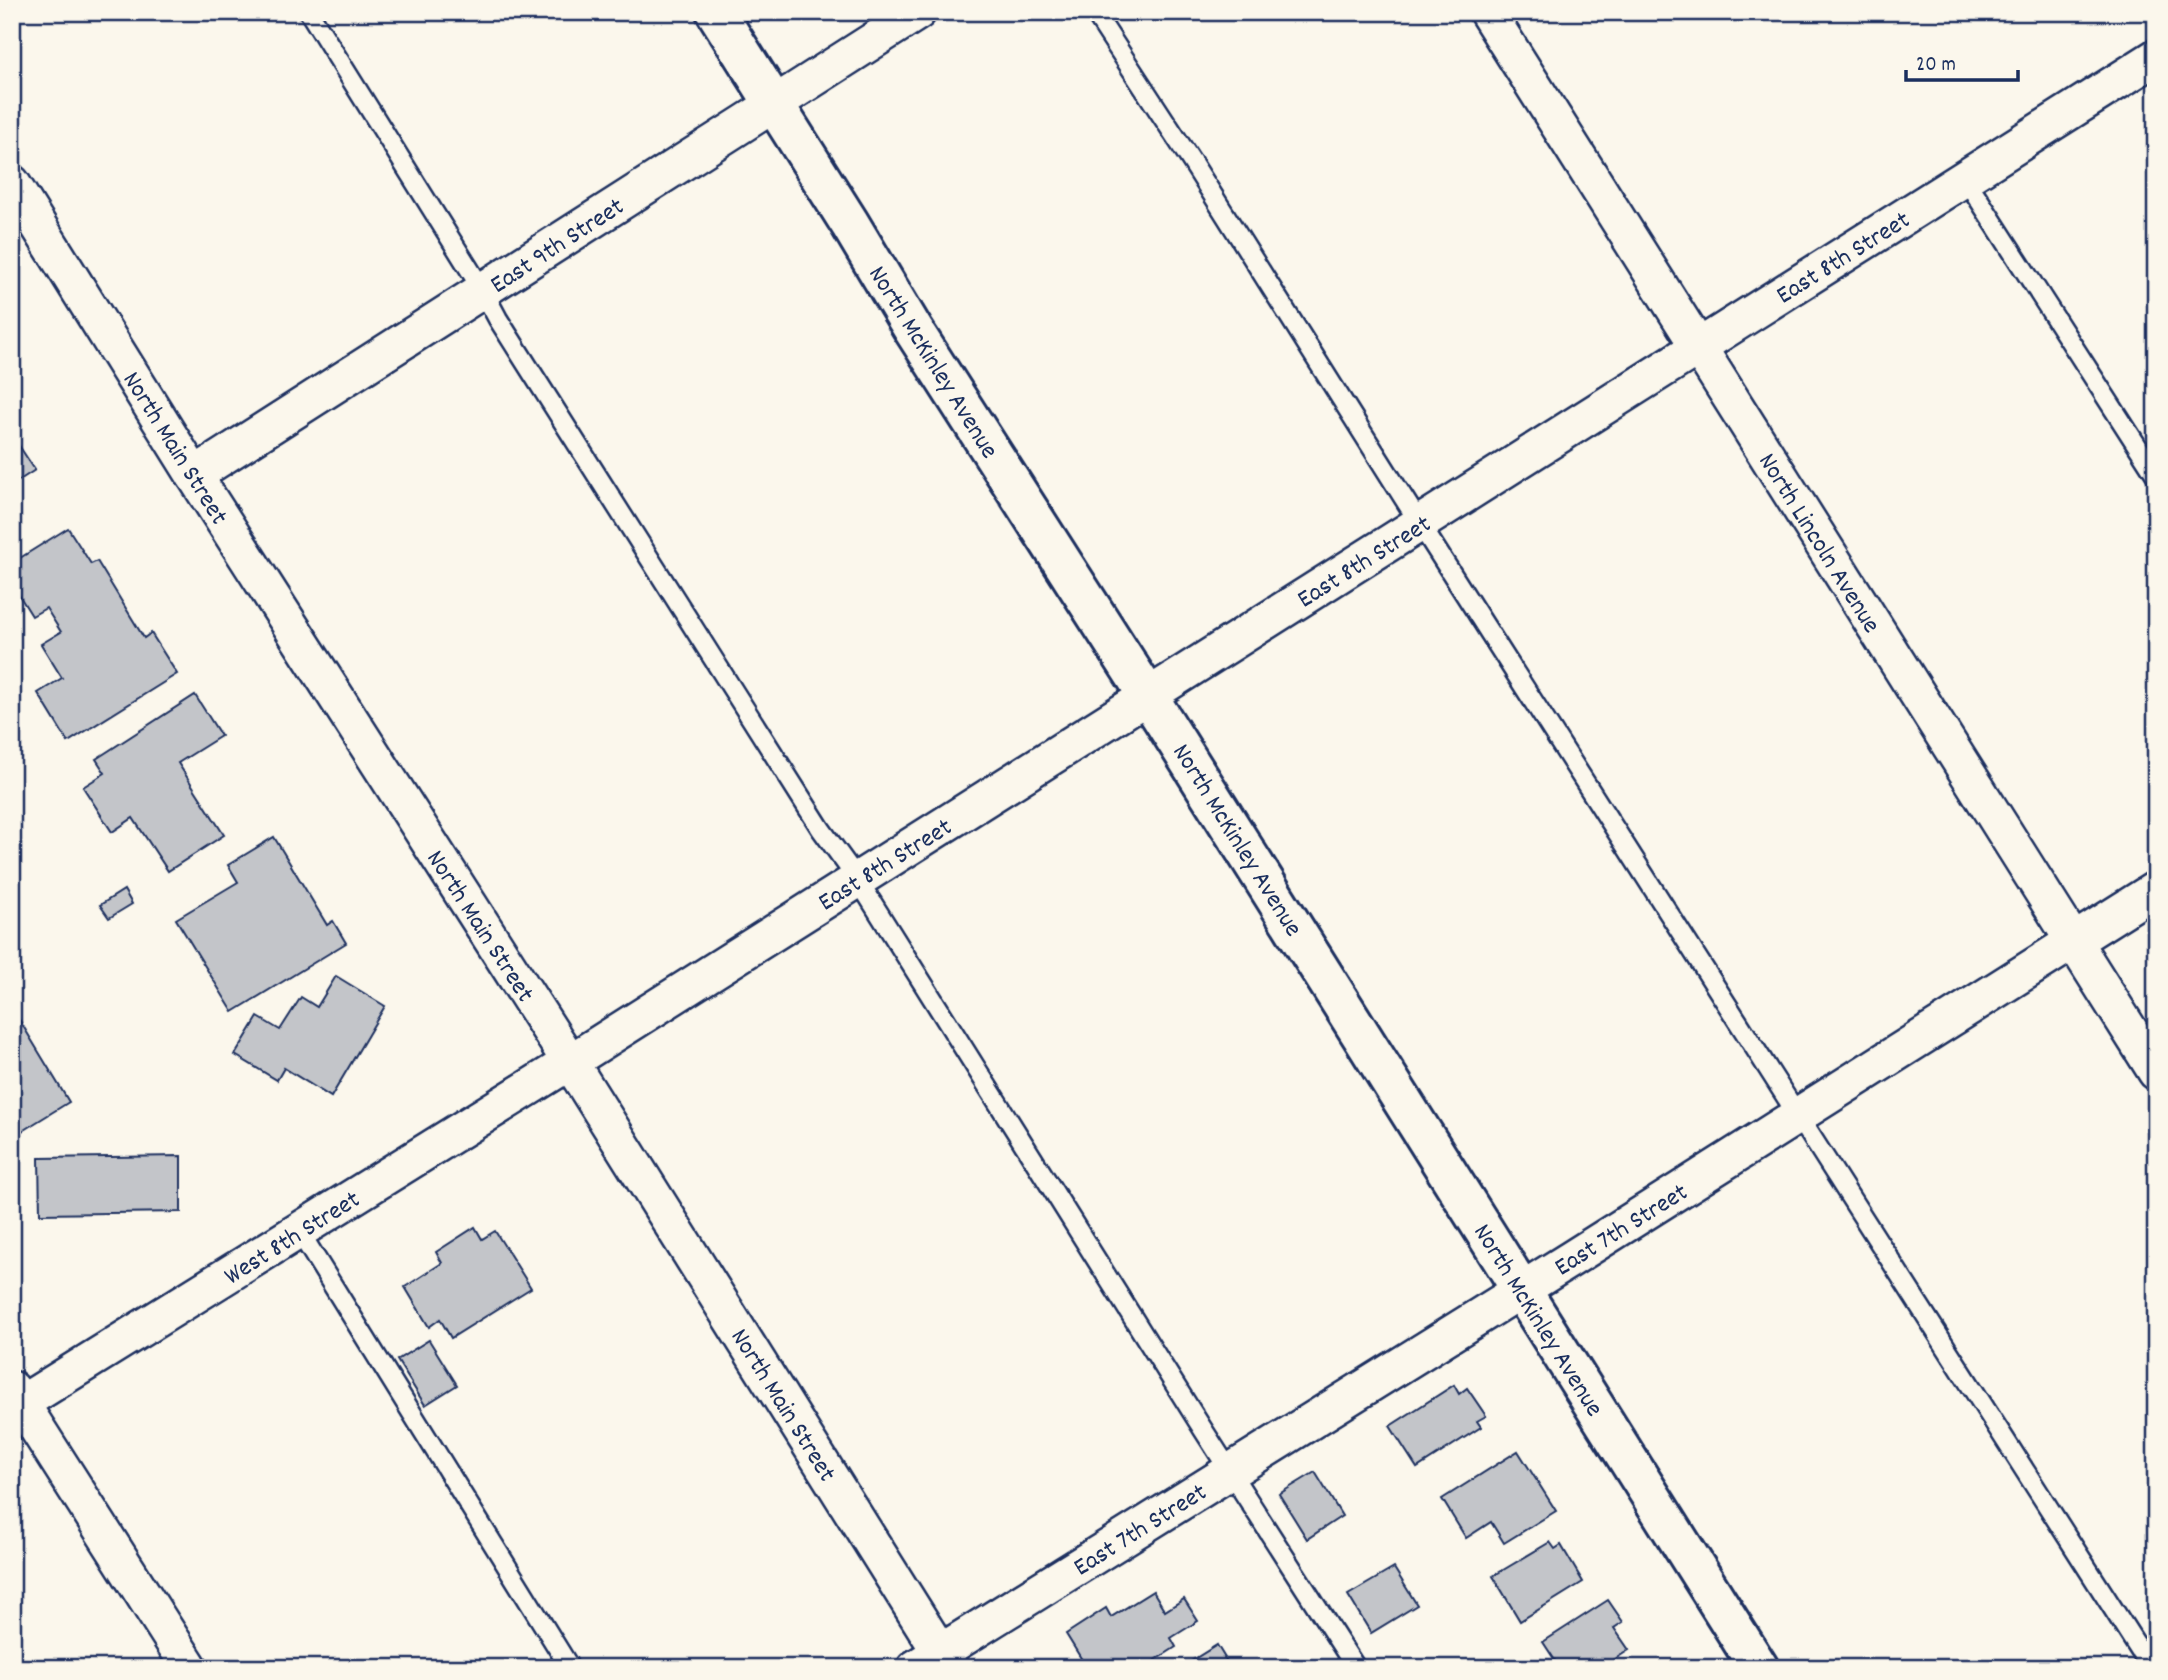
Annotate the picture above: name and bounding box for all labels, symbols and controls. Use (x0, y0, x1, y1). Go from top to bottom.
scale bar (1906, 38, 2018, 82)
text: 20 m (1916, 51, 1956, 81)
street label: East 9th Street (484, 190, 632, 304)
street label: East 8th Street (1770, 203, 1918, 315)
street label: North McKinley Avenue (858, 259, 1006, 466)
street label: North Main Street (112, 365, 236, 533)
street label: North Lincoln Avenue (1748, 447, 1888, 641)
street label: East 8th Street (1291, 507, 1439, 619)
street label: North McKinley Avenue (1162, 737, 1310, 944)
street label: East 8th Street (812, 810, 960, 922)
street label: North Main Street (416, 844, 542, 1011)
street label: East 7th Street (1548, 1175, 1696, 1287)
street label: West 8th Street (218, 1182, 368, 1295)
street label: North McKinley Avenue (1463, 1217, 1611, 1424)
street label: North Main Street (720, 1322, 844, 1490)
street label: East 7th Street (1067, 1475, 1215, 1587)

